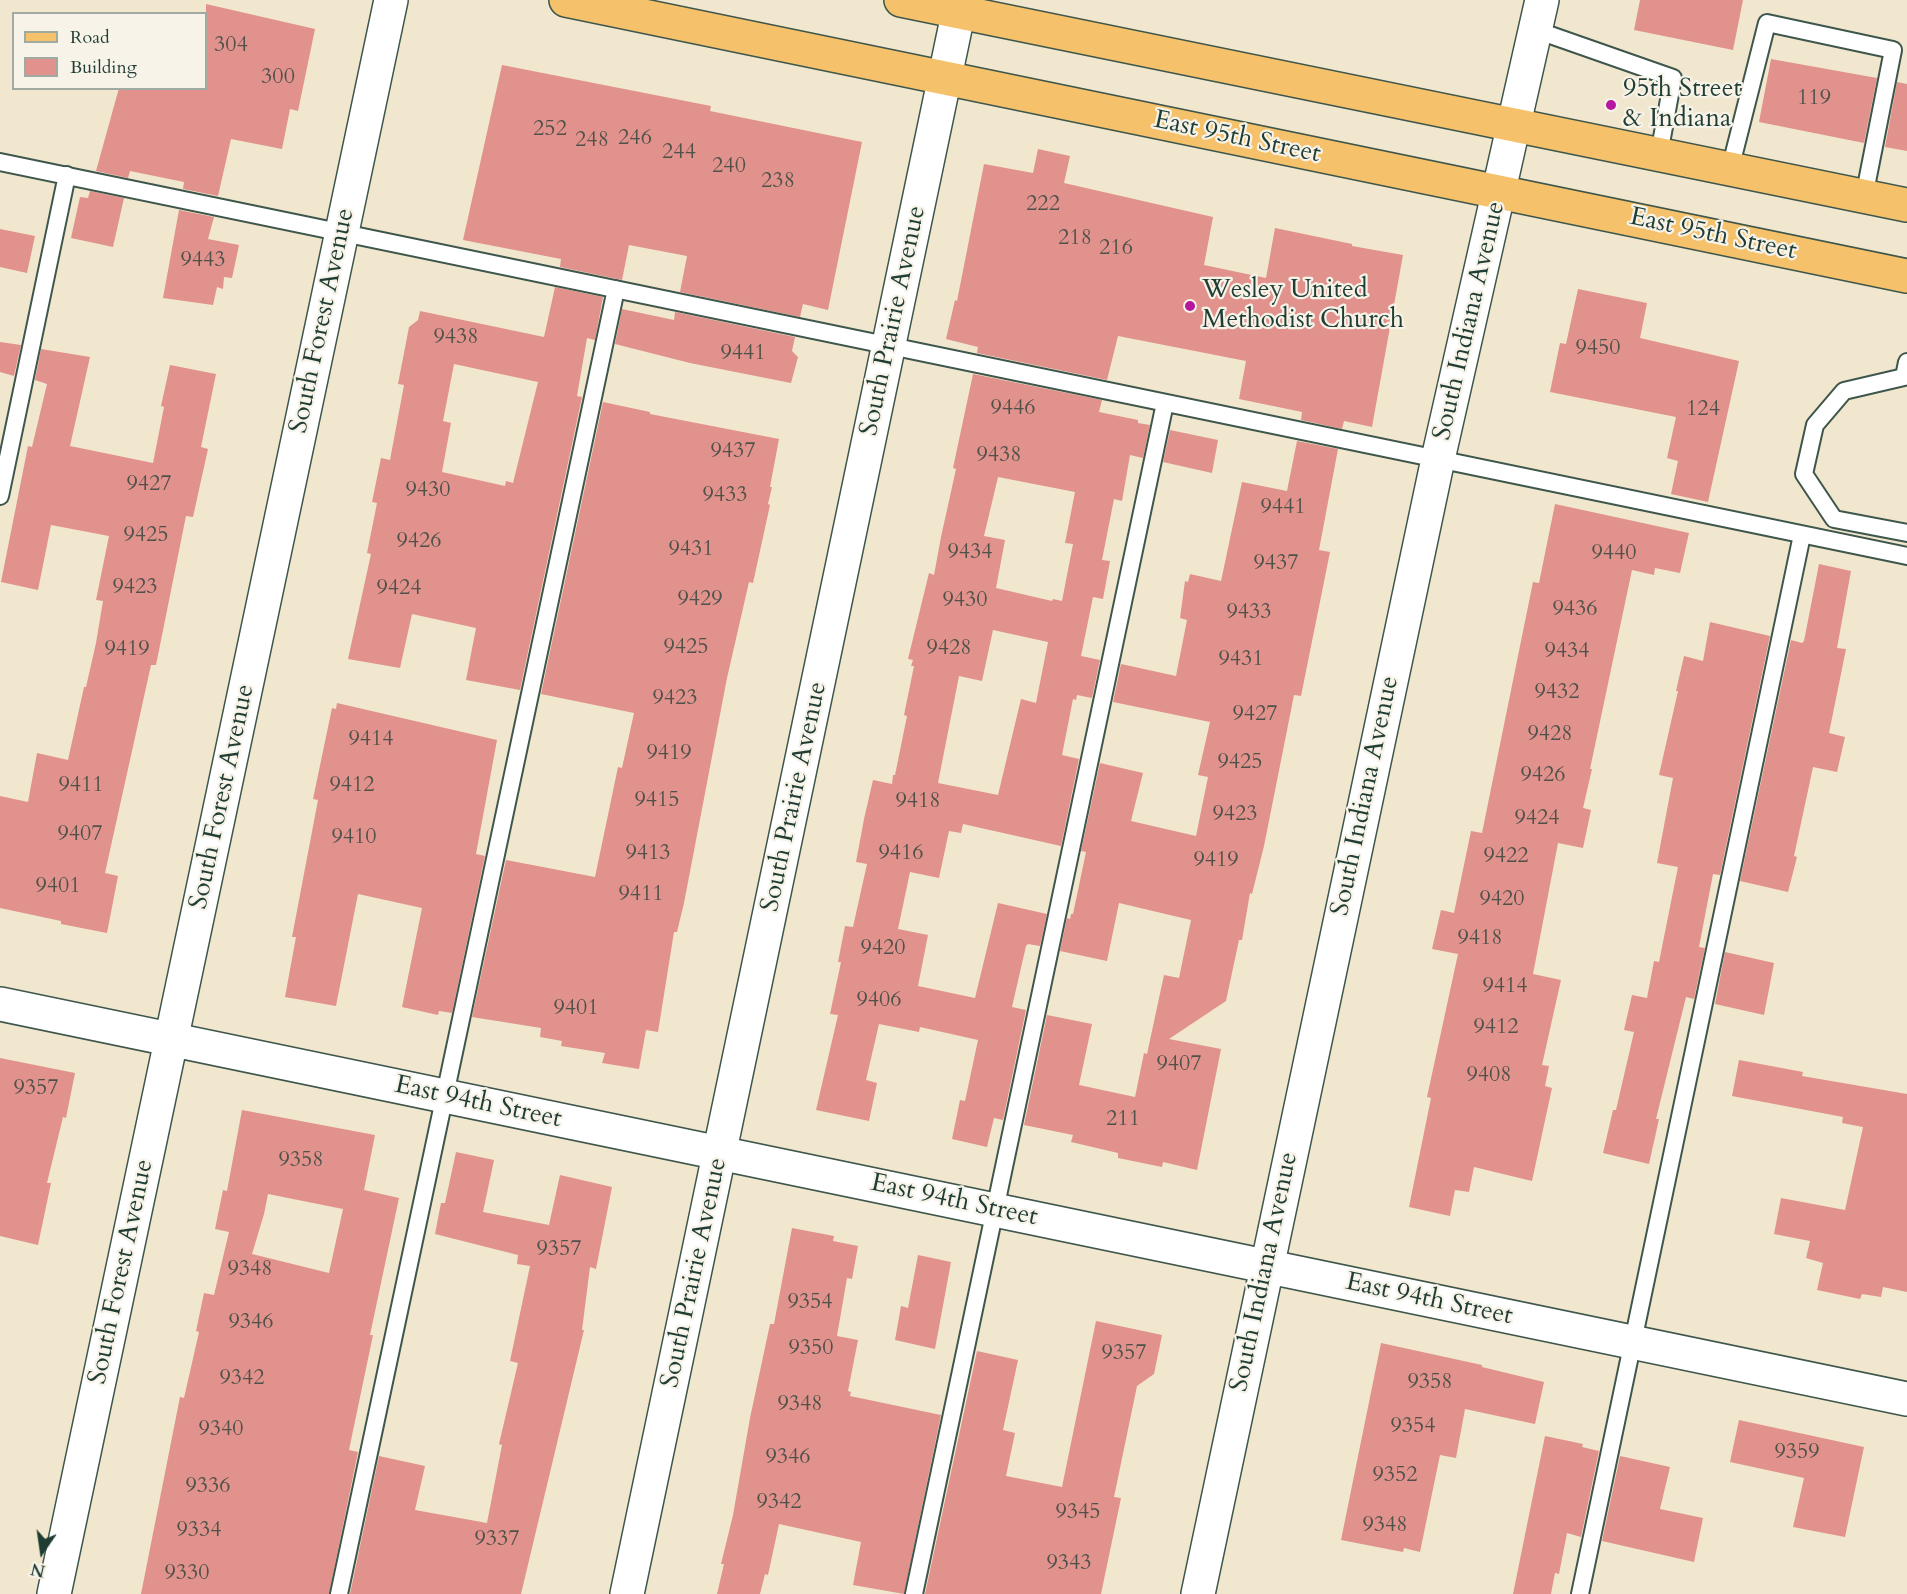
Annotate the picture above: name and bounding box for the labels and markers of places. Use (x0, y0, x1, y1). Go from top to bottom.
place label: 95th Street & Indiana (1623, 74, 1742, 136)
marker: 95th Street & Indiana (1604, 98, 1618, 112)
place label: Wesley United Methodist Church (1202, 275, 1404, 336)
marker: Wesley United Methodist Church (1183, 299, 1197, 313)

